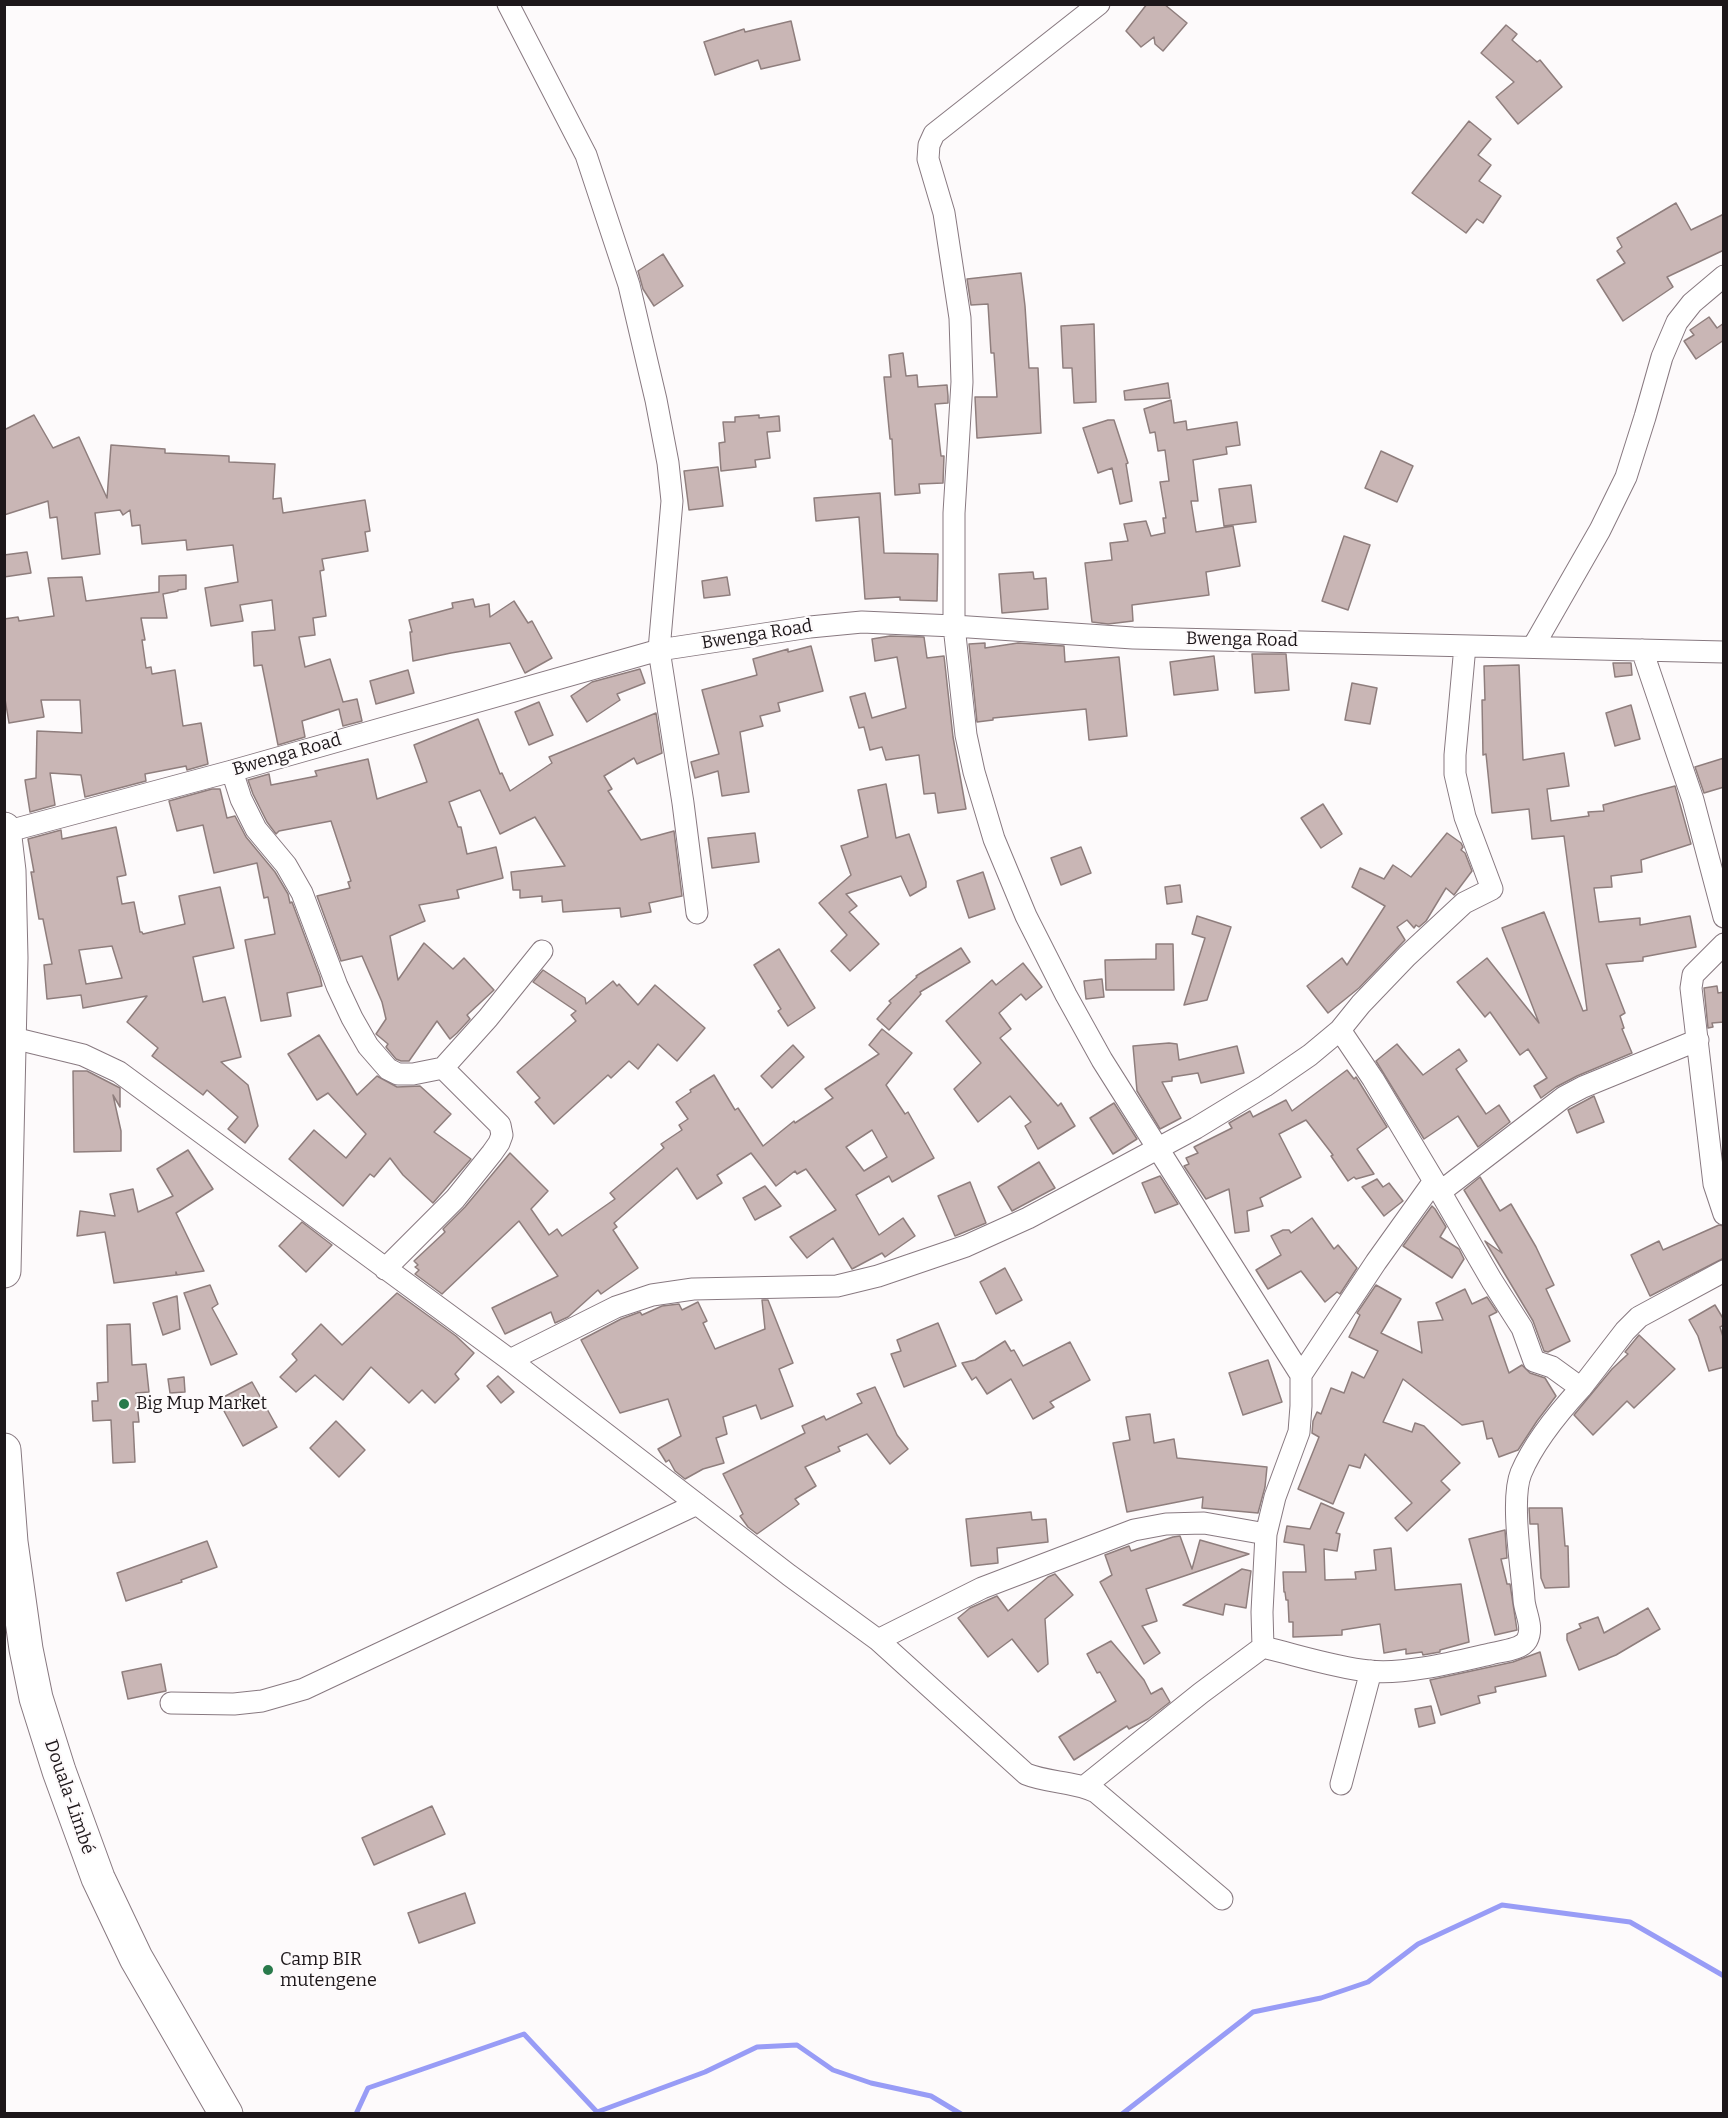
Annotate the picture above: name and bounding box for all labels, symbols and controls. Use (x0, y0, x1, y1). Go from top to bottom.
street label: Bwenga Road (700, 616, 814, 654)
street label: Bwenga Road (1186, 628, 1298, 652)
street label: Bwenga Road (230, 729, 344, 781)
place label: Big Mup Market (136, 1393, 267, 1415)
marker: Big Mup Market (117, 1397, 131, 1411)
street label: Douala-Limbé (39, 1737, 99, 1857)
place label: Camp BIR mutengene (280, 1949, 377, 1992)
marker: Camp BIR mutengene (261, 1963, 275, 1977)

